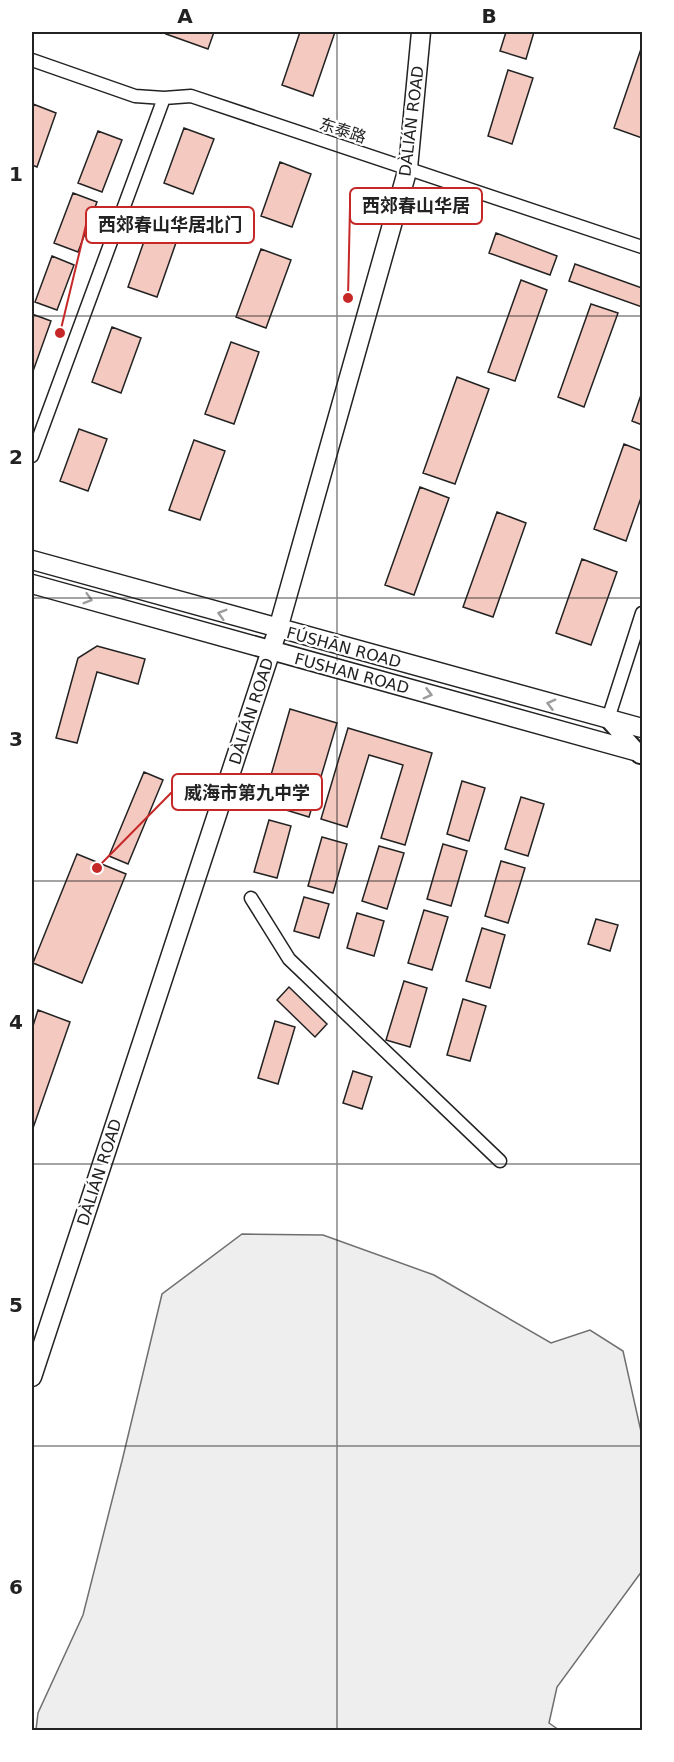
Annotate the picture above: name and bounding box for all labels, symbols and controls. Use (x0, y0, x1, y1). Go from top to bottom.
text: A (177, 4, 193, 28)
text: B (481, 4, 497, 28)
street label: DÀLIÁN ROAD (395, 65, 428, 177)
street label: 东泰路 (317, 114, 369, 147)
text: 1 (9, 162, 23, 186)
callout: 西郊春山华居 (350, 188, 482, 224)
text: 西郊春山华居 (362, 195, 470, 216)
callout: 西郊春山华居北门 (86, 207, 254, 243)
text: 西郊春山华居北门 (98, 214, 242, 235)
text: 2 (9, 445, 23, 469)
one-way arrow (83, 592, 93, 605)
one-way arrow (217, 608, 227, 621)
street label: FÚSHĀN ROAD (285, 623, 403, 672)
street label: FUSHAN ROAD (293, 649, 411, 698)
street label: DÀLIÁN ROAD (225, 655, 278, 767)
one-way arrow (423, 687, 433, 700)
one-way arrow (546, 698, 556, 711)
text: 3 (9, 727, 23, 751)
callout: 威海市第九中学 (172, 774, 322, 810)
text: 威海市第九中学 (184, 782, 310, 803)
text: 4 (9, 1010, 23, 1034)
street label: DÀLIÁN ROAD (73, 1116, 126, 1228)
text: 5 (9, 1293, 23, 1317)
text: 6 (9, 1575, 23, 1599)

